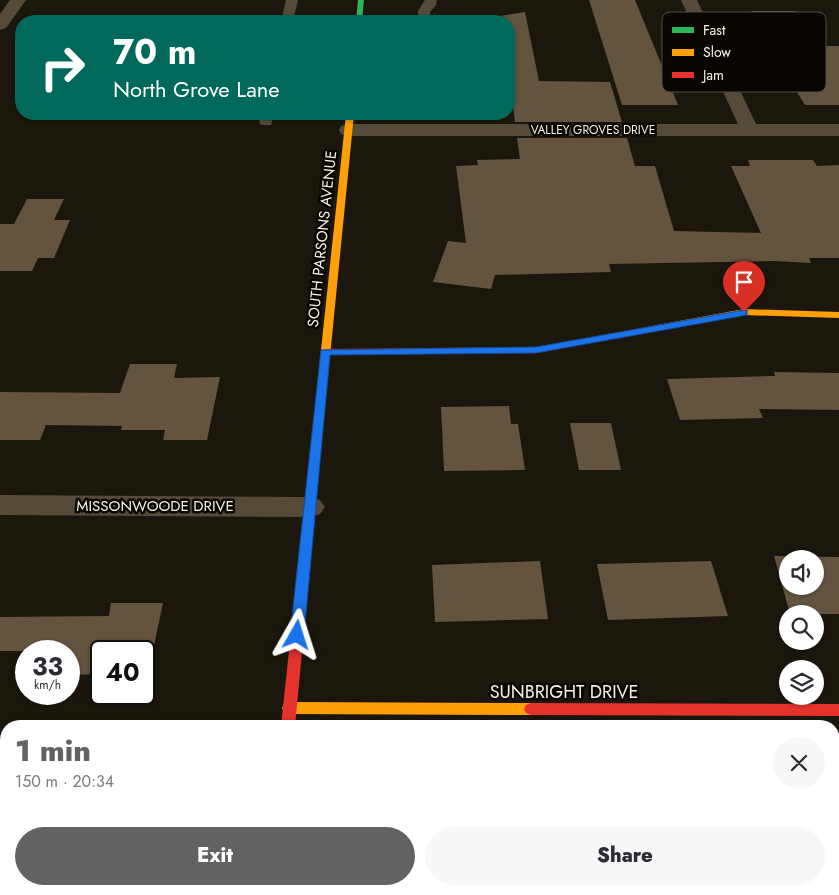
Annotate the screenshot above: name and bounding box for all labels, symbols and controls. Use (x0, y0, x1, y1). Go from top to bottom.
legend (662, 12, 826, 92)
text: Fast (703, 20, 726, 40)
text: 70 m (113, 27, 196, 77)
icon: right (30, 35, 95, 100)
text: Slow (703, 42, 731, 62)
text: Jam (701, 65, 724, 85)
text: North Grove Lane (113, 73, 280, 105)
street label: VALLEY GROVES DRIVE (531, 121, 655, 139)
street label: SOUTH PARSONS AVENUE (302, 150, 342, 328)
pin (723, 261, 765, 312)
icon: arrive (730, 268, 758, 296)
street label: MISSONWOODE DRIVE (76, 495, 234, 517)
map controls (779, 550, 824, 705)
button: sound (779, 550, 824, 595)
button: search (779, 605, 824, 650)
position arrow (270, 608, 322, 660)
speed limit sign: 40 (90, 640, 155, 705)
text: 33 (32, 648, 63, 684)
button: layers (779, 660, 824, 705)
text: km/h (34, 676, 61, 694)
street label: SUNBRIGHT DRIVE (490, 679, 638, 705)
text: 1 min (15, 729, 91, 772)
button: close (773, 737, 825, 789)
text: 150 m · 20:34 (15, 770, 114, 793)
button: Exit (15, 827, 415, 885)
button: Share (425, 827, 825, 885)

